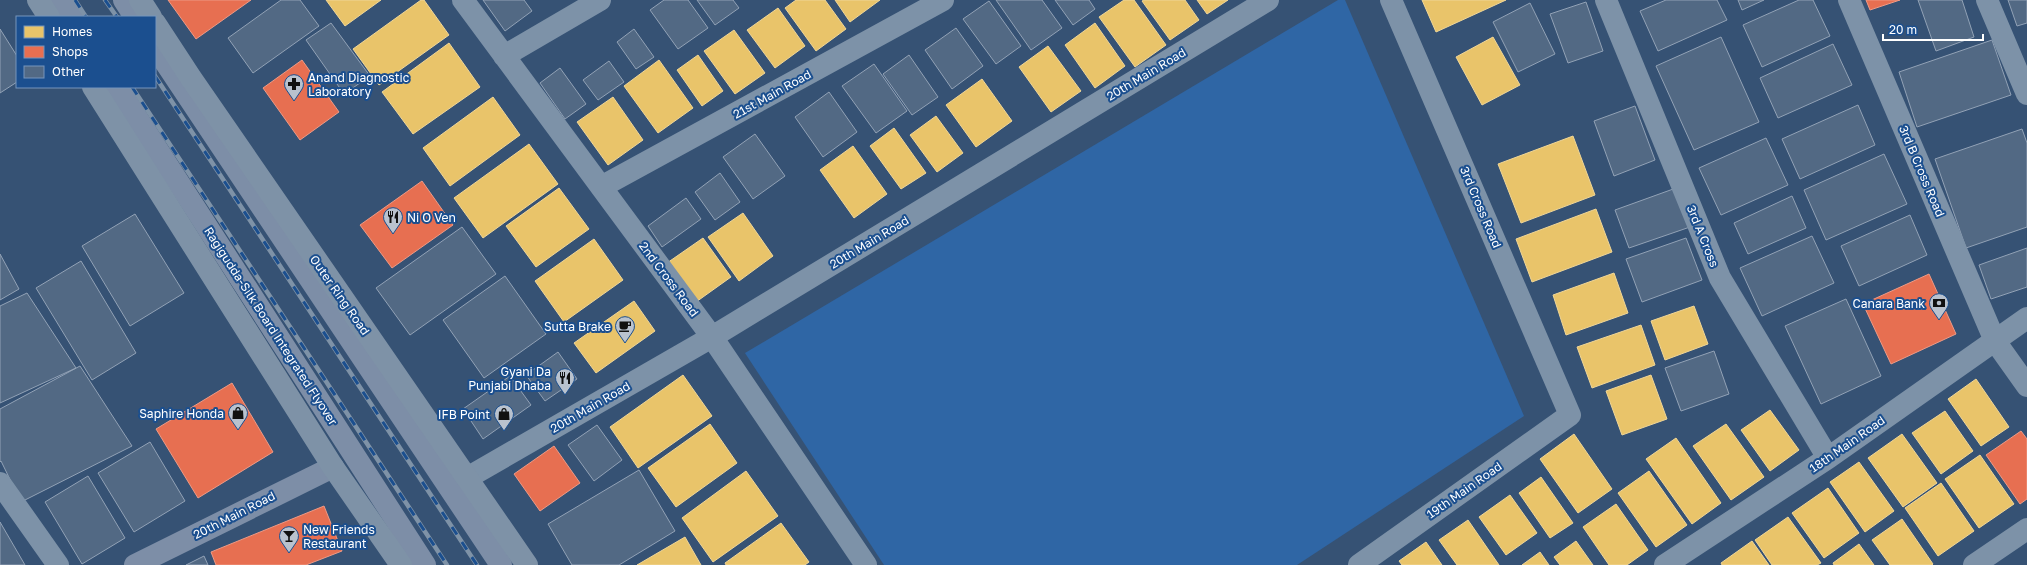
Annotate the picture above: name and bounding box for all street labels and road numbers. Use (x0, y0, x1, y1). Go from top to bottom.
street label: 20th Main Road (1104, 44, 1188, 104)
street label: 21st Main Road (730, 66, 814, 122)
street label: 3rd B Cross Road (1896, 123, 1948, 219)
street label: 3rd Cross Road (1457, 164, 1505, 250)
street label: 3rd A Cross (1684, 203, 1722, 269)
street label: 20th Main Road (827, 212, 911, 272)
street label: Ragigudda-Silk Board Integrated Flyover (201, 224, 341, 428)
street label: 2nd Cross Road (636, 239, 702, 319)
street label: Outer Ring Road (307, 252, 373, 338)
street label: 20th Main Road (547, 378, 633, 436)
street label: 18th Main Road (1806, 412, 1888, 476)
street label: 19th Main Road (1424, 459, 1504, 521)
street label: 20th Main Road (191, 488, 277, 542)

